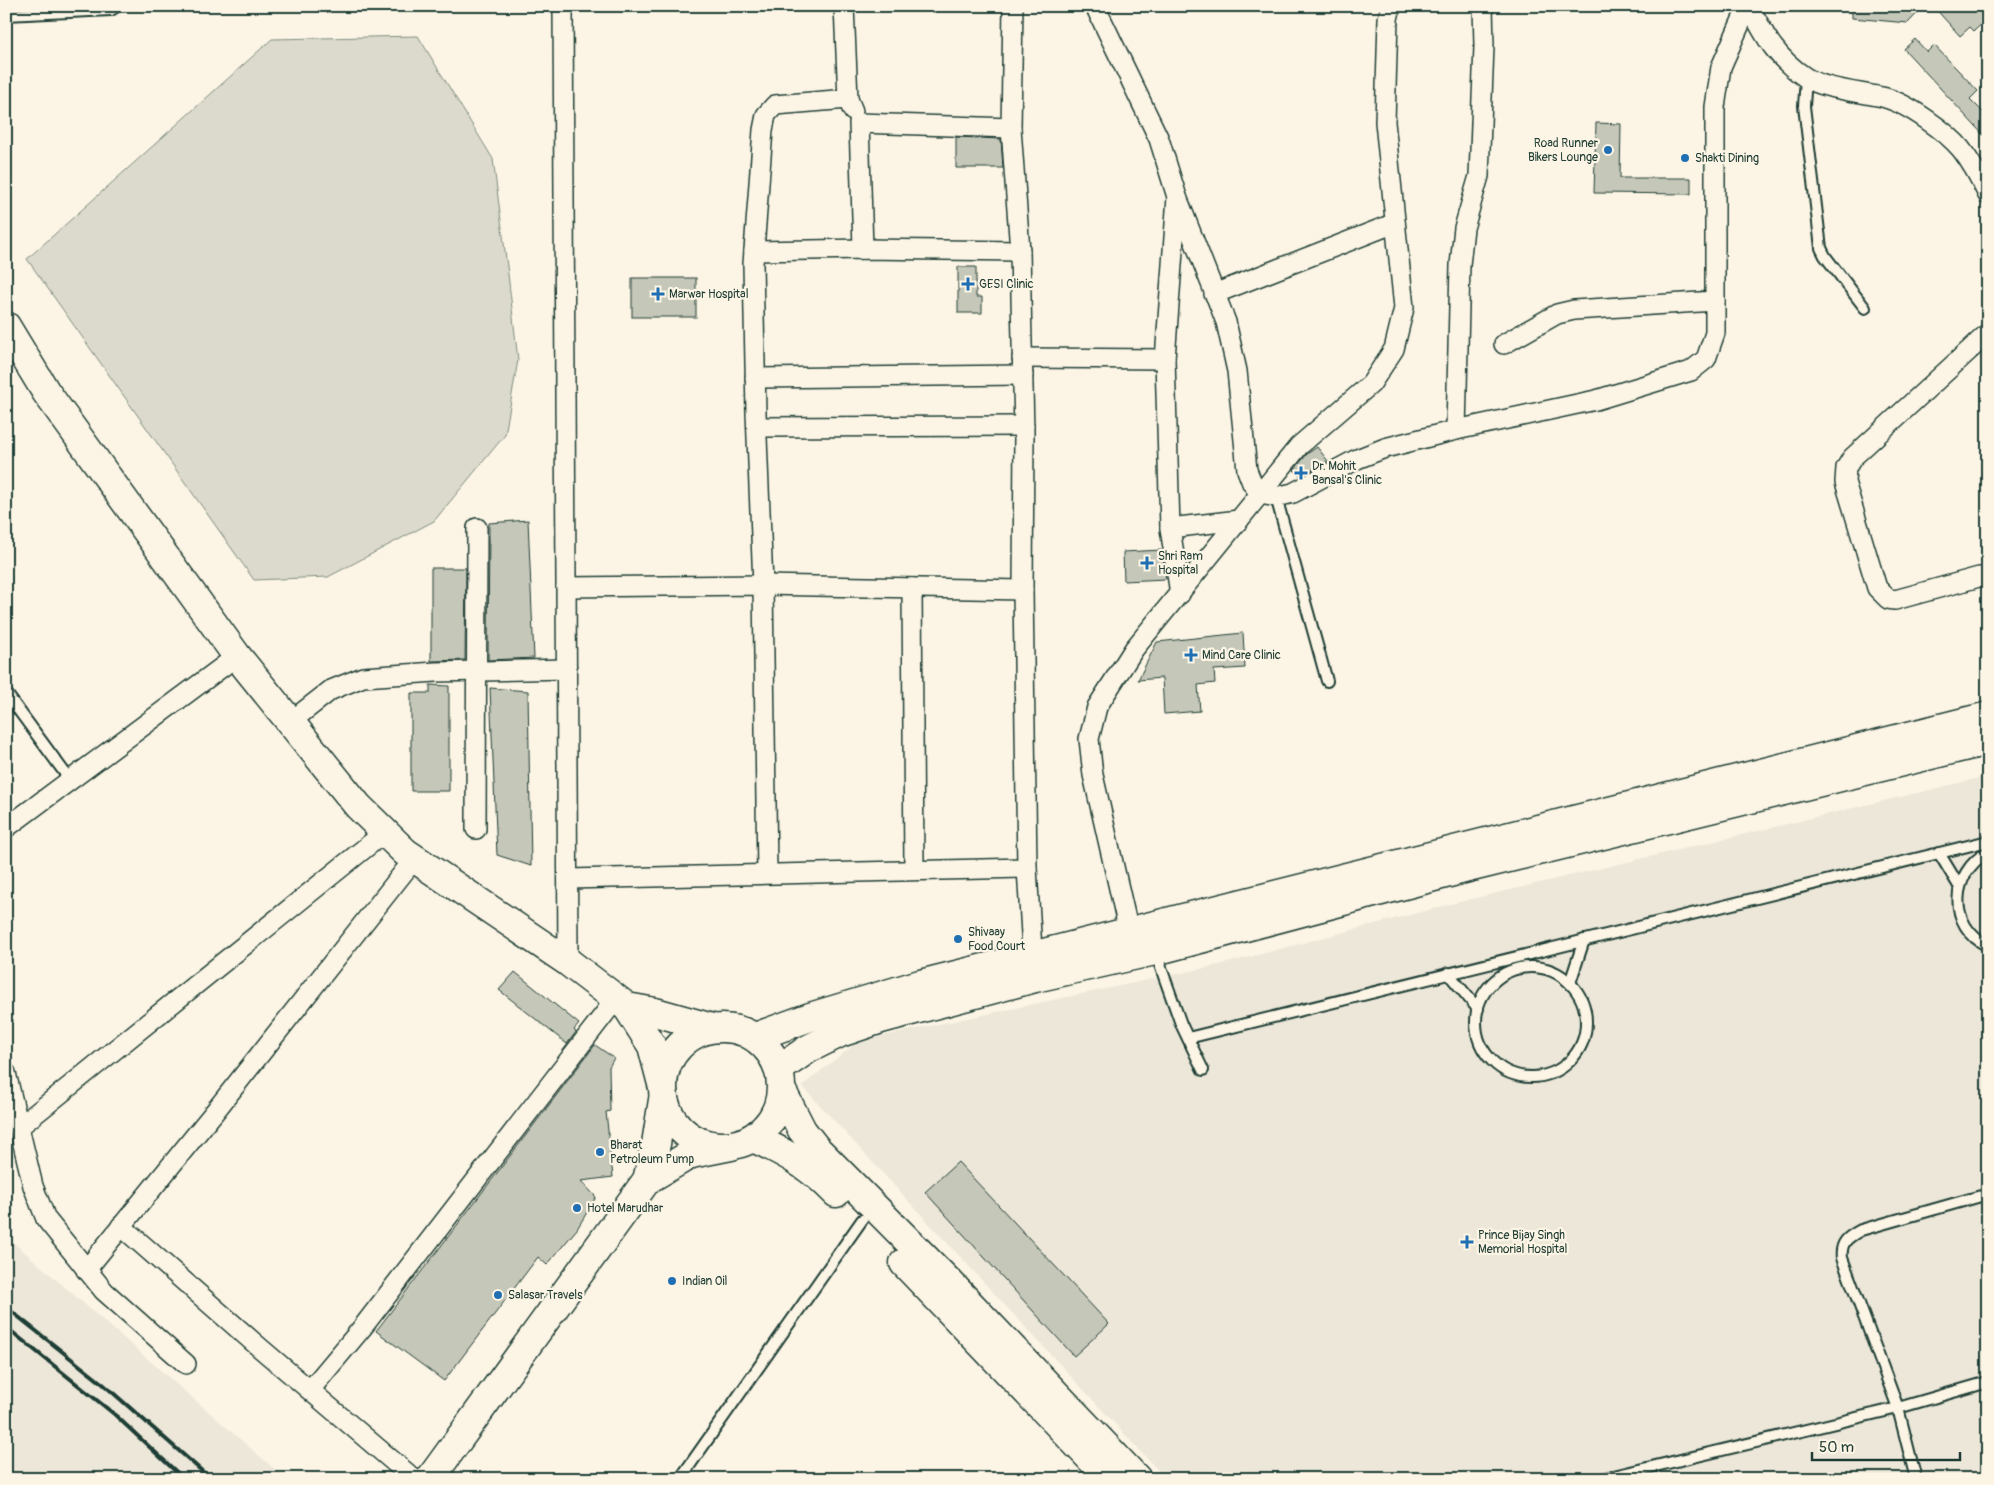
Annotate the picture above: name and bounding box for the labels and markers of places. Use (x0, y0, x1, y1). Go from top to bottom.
place label: Road Runner Bikers Lounge (1528, 136, 1599, 165)
marker: Road Runner Bikers Lounge (1602, 144, 1614, 156)
place label: Shakti Dining (1695, 151, 1759, 166)
marker: Shakti Dining (1679, 152, 1691, 164)
marker: GESI Clinic (961, 277, 975, 291)
place label: GESI Clinic (979, 277, 1033, 292)
marker: Marwar Hospital (651, 287, 665, 301)
place label: Marwar Hospital (669, 287, 749, 302)
place label: Dr. Mohit Bansal's Clinic (1312, 459, 1382, 488)
marker: Dr. Mohit Bansal's Clinic (1294, 466, 1308, 480)
place label: Shri Ram Hospital (1158, 549, 1203, 578)
marker: Shri Ram Hospital (1140, 556, 1154, 570)
marker: Mind Care Clinic (1184, 648, 1198, 662)
place label: Mind Care Clinic (1202, 648, 1281, 663)
place label: Shivaay Food Court (968, 925, 1025, 954)
marker: Shivaay Food Court (952, 933, 964, 945)
place label: Bharat Petroleum Pump (610, 1138, 695, 1167)
marker: Bharat Petroleum Pump (594, 1146, 606, 1158)
place label: Hotel Marudhar (587, 1201, 664, 1216)
marker: Hotel Marudhar (571, 1202, 583, 1214)
place label: Prince Bijay Singh Memorial Hospital (1478, 1228, 1568, 1257)
marker: Prince Bijay Singh Memorial Hospital (1460, 1235, 1474, 1249)
place label: Indian Oil (682, 1274, 728, 1289)
marker: Indian Oil (666, 1275, 678, 1287)
place label: Salasar Travels (508, 1288, 583, 1303)
marker: Salasar Travels (492, 1289, 504, 1301)

